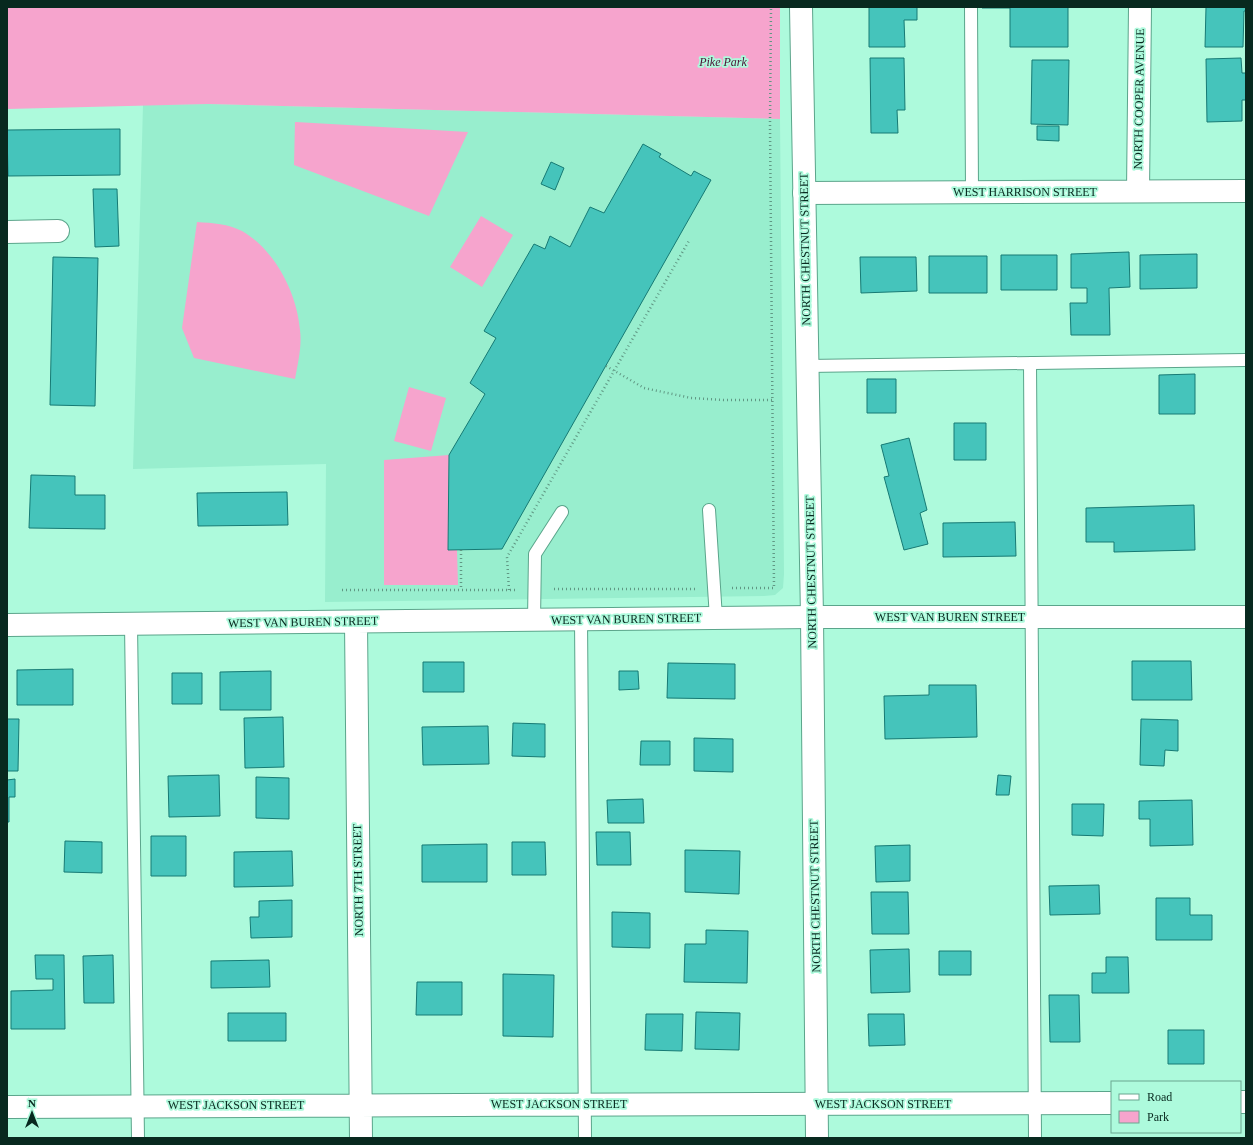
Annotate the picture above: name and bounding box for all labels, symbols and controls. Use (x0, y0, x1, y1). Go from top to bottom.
street label: NORTH COOPER AVENUE (1131, 28, 1147, 170)
park label: Pike Park (698, 55, 747, 69)
street label: NORTH CHESTNUT STREET (797, 172, 813, 326)
street label: WEST HARRISON STREET (953, 185, 1098, 199)
street label: NORTH CHESTNUT STREET (803, 495, 819, 649)
street label: WEST VAN BUREN STREET (875, 610, 1026, 624)
street label: WEST VAN BUREN STREET (551, 611, 702, 627)
street label: WEST VAN BUREN STREET (228, 614, 379, 630)
street label: NORTH CHESTNUT STREET (807, 819, 823, 973)
street label: NORTH 7TH STREET (350, 823, 366, 936)
legend (1111, 1081, 1241, 1133)
text: Road (1147, 1090, 1172, 1104)
north arrow (12, 1093, 52, 1133)
text: N (28, 1097, 36, 1109)
street label: WEST JACKSON STREET (491, 1097, 628, 1111)
street label: WEST JACKSON STREET (815, 1097, 952, 1111)
street label: WEST JACKSON STREET (168, 1098, 305, 1112)
text: Park (1147, 1110, 1169, 1124)

